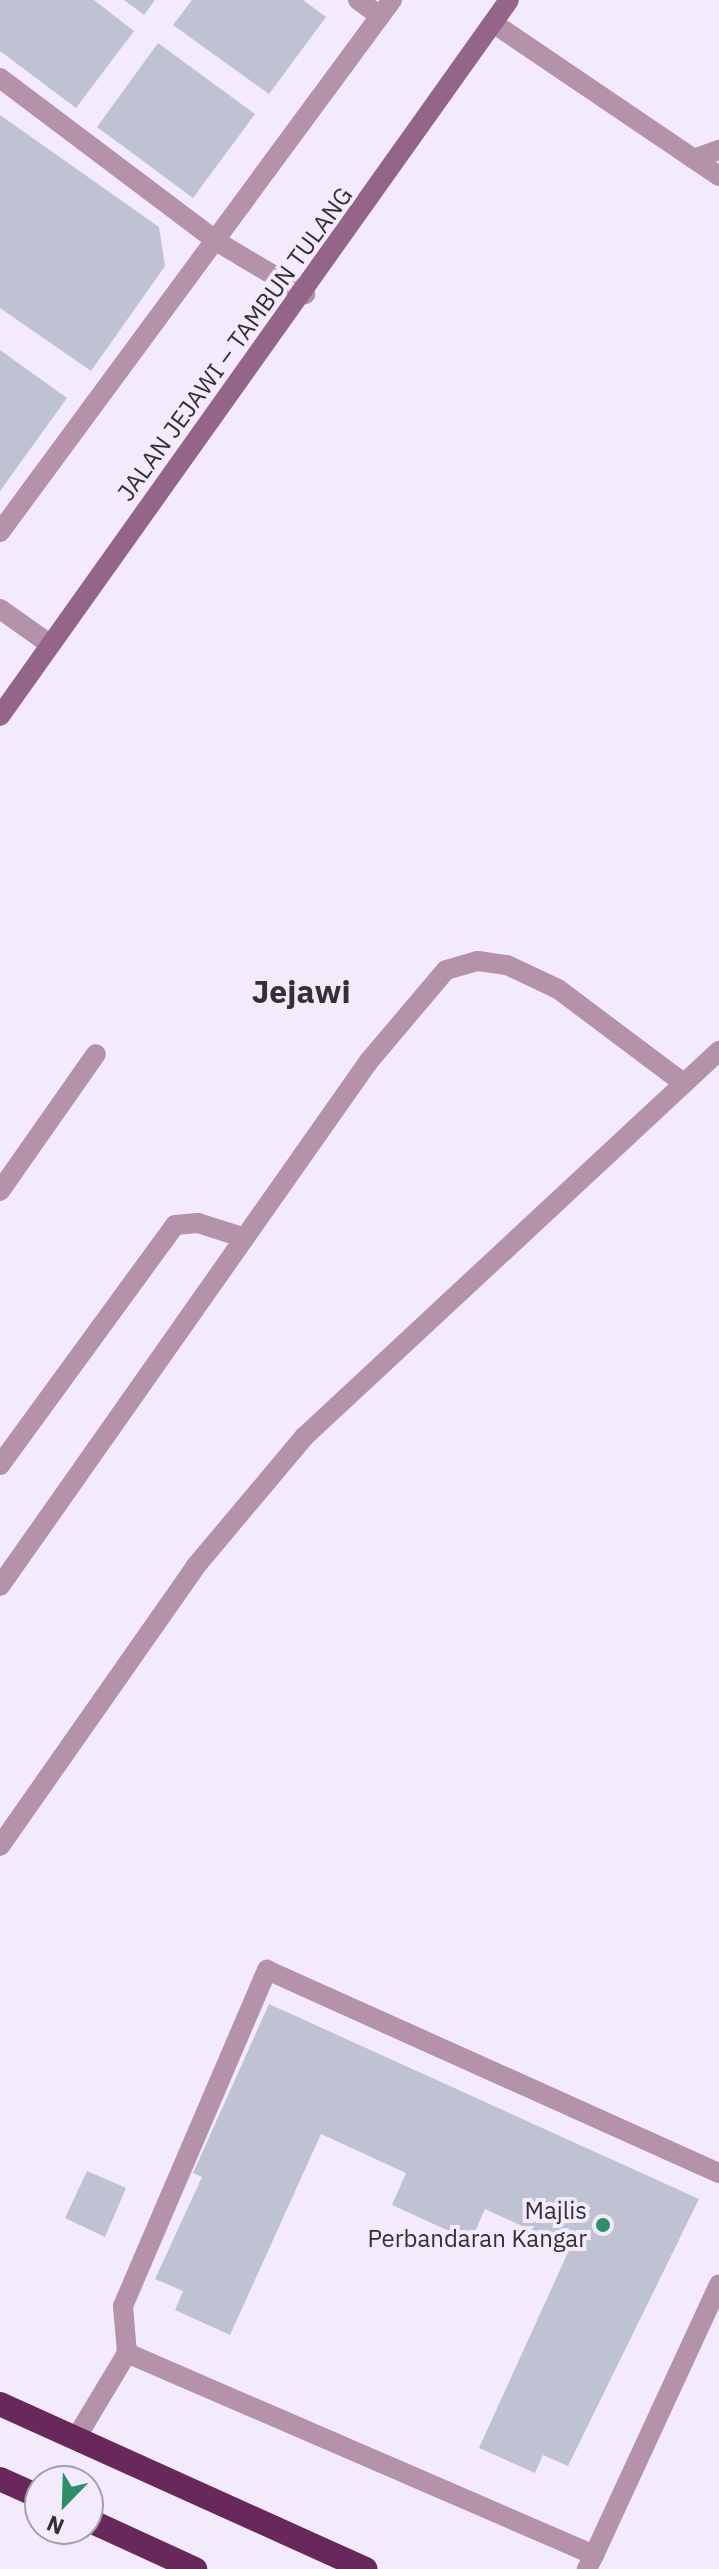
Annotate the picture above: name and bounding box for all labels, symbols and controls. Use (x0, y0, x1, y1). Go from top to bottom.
street label: JALAN JEJAWI – TAMBUN TULANG (111, 182, 359, 506)
district label: Jejawi (251, 972, 351, 1010)
place label: Majlis Perbandaran Kangar (367, 2197, 587, 2253)
marker: Majlis Perbandaran Kangar (594, 2216, 612, 2234)
north arrow (24, 2465, 104, 2545)
text: N (42, 2509, 68, 2542)

